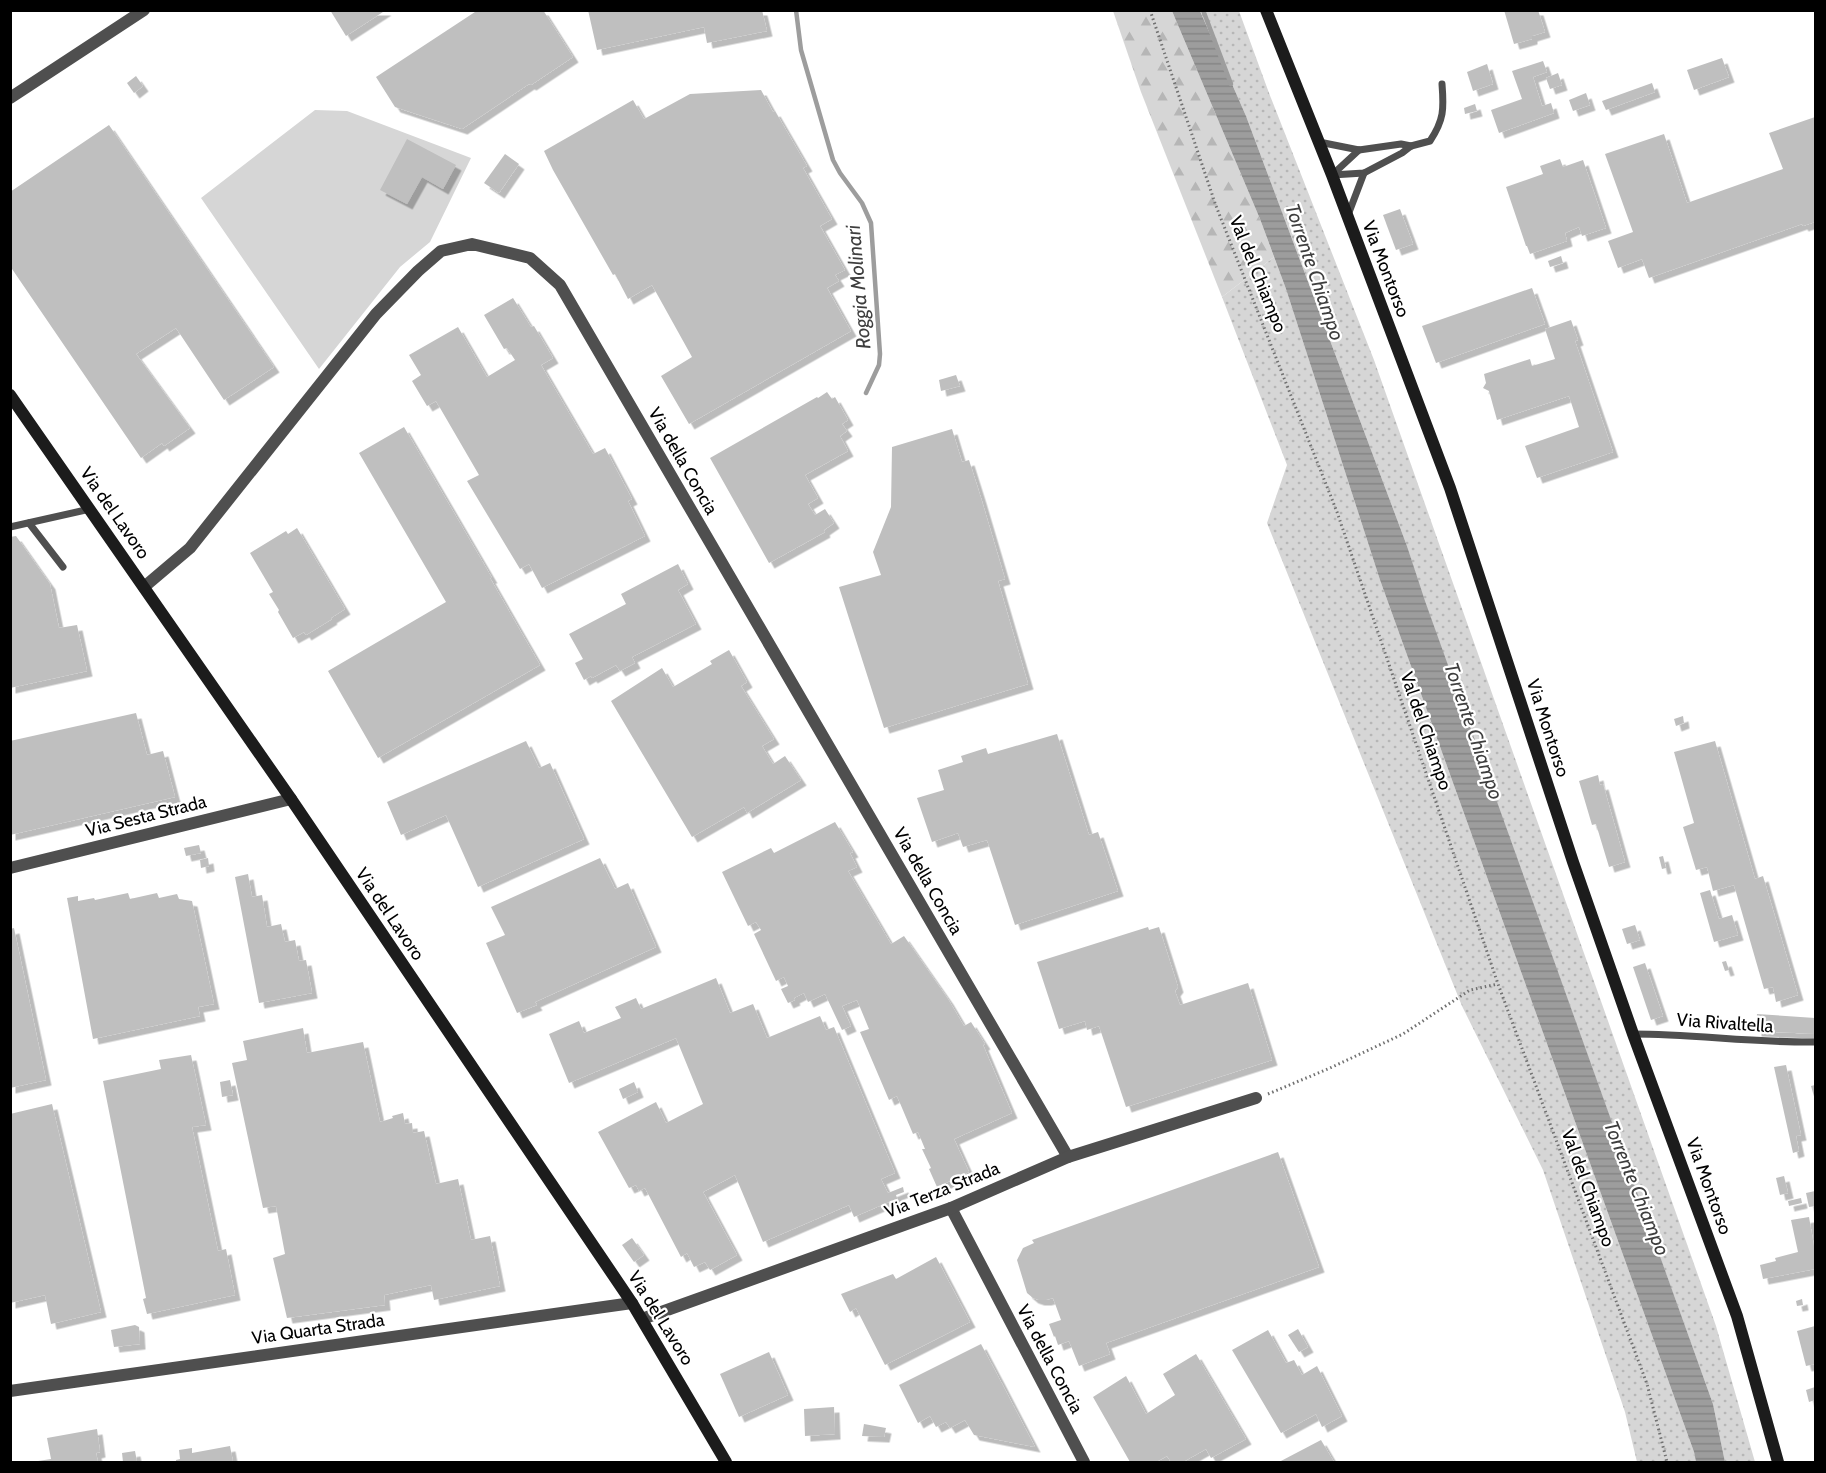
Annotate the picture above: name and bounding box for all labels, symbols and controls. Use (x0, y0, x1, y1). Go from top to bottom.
water label: Torrente Chiampo (1280, 200, 1350, 344)
street label: Val del Chiampo (1225, 213, 1291, 336)
street label: Via Montorso (1358, 218, 1414, 320)
water label: Roggia Molinari (841, 223, 875, 350)
street label: Via della Concia (643, 403, 723, 519)
street label: Via del Lavoro (75, 463, 155, 563)
water label: Torrente Chiampo (1439, 659, 1509, 803)
street label: Val del Chiampo (1395, 669, 1457, 793)
street label: Via Montorso (1522, 676, 1574, 780)
street label: Via Sesta Strada (83, 790, 209, 842)
street label: Via della Concia (888, 823, 968, 939)
street label: Via del Lavoro (351, 863, 429, 965)
street label: Via Rivaltella (1676, 1009, 1774, 1037)
water label: Torrente Chiampo (1599, 1117, 1675, 1259)
street label: Val del Chiampo (1557, 1126, 1620, 1250)
street label: Via Montorso (1681, 1135, 1737, 1238)
street label: Via Terza Strada (881, 1157, 1003, 1223)
street label: Via del Lavoro (623, 1267, 699, 1369)
street label: Via della Concia (1012, 1301, 1088, 1417)
street label: Via Quarta Strada (250, 1309, 386, 1349)

